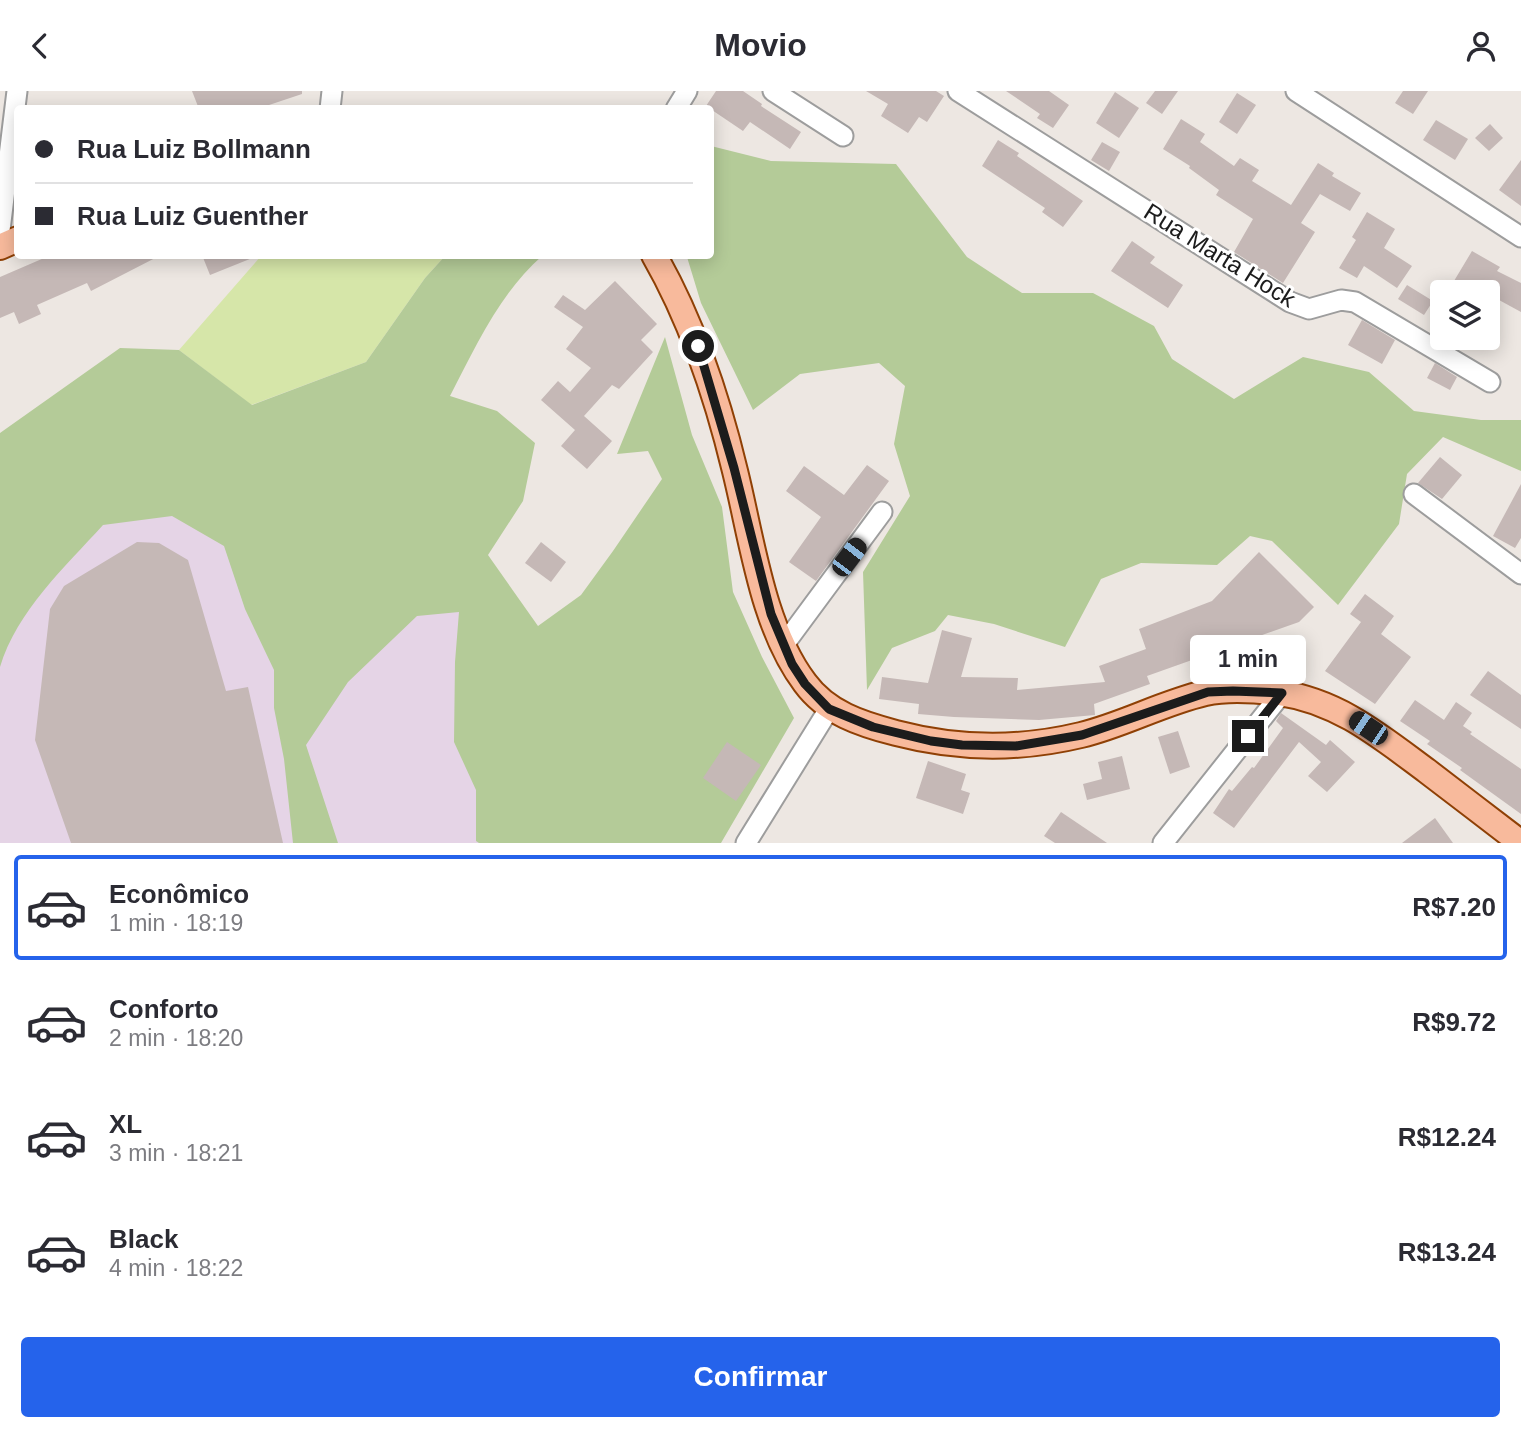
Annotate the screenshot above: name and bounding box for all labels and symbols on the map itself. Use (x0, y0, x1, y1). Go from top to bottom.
street label: Rua Marta Hock (1139, 198, 1302, 313)
route start (682, 330, 714, 362)
car (828, 534, 871, 580)
callout: 1 min (1190, 635, 1306, 683)
car (1345, 708, 1392, 748)
route end (1232, 720, 1264, 752)

